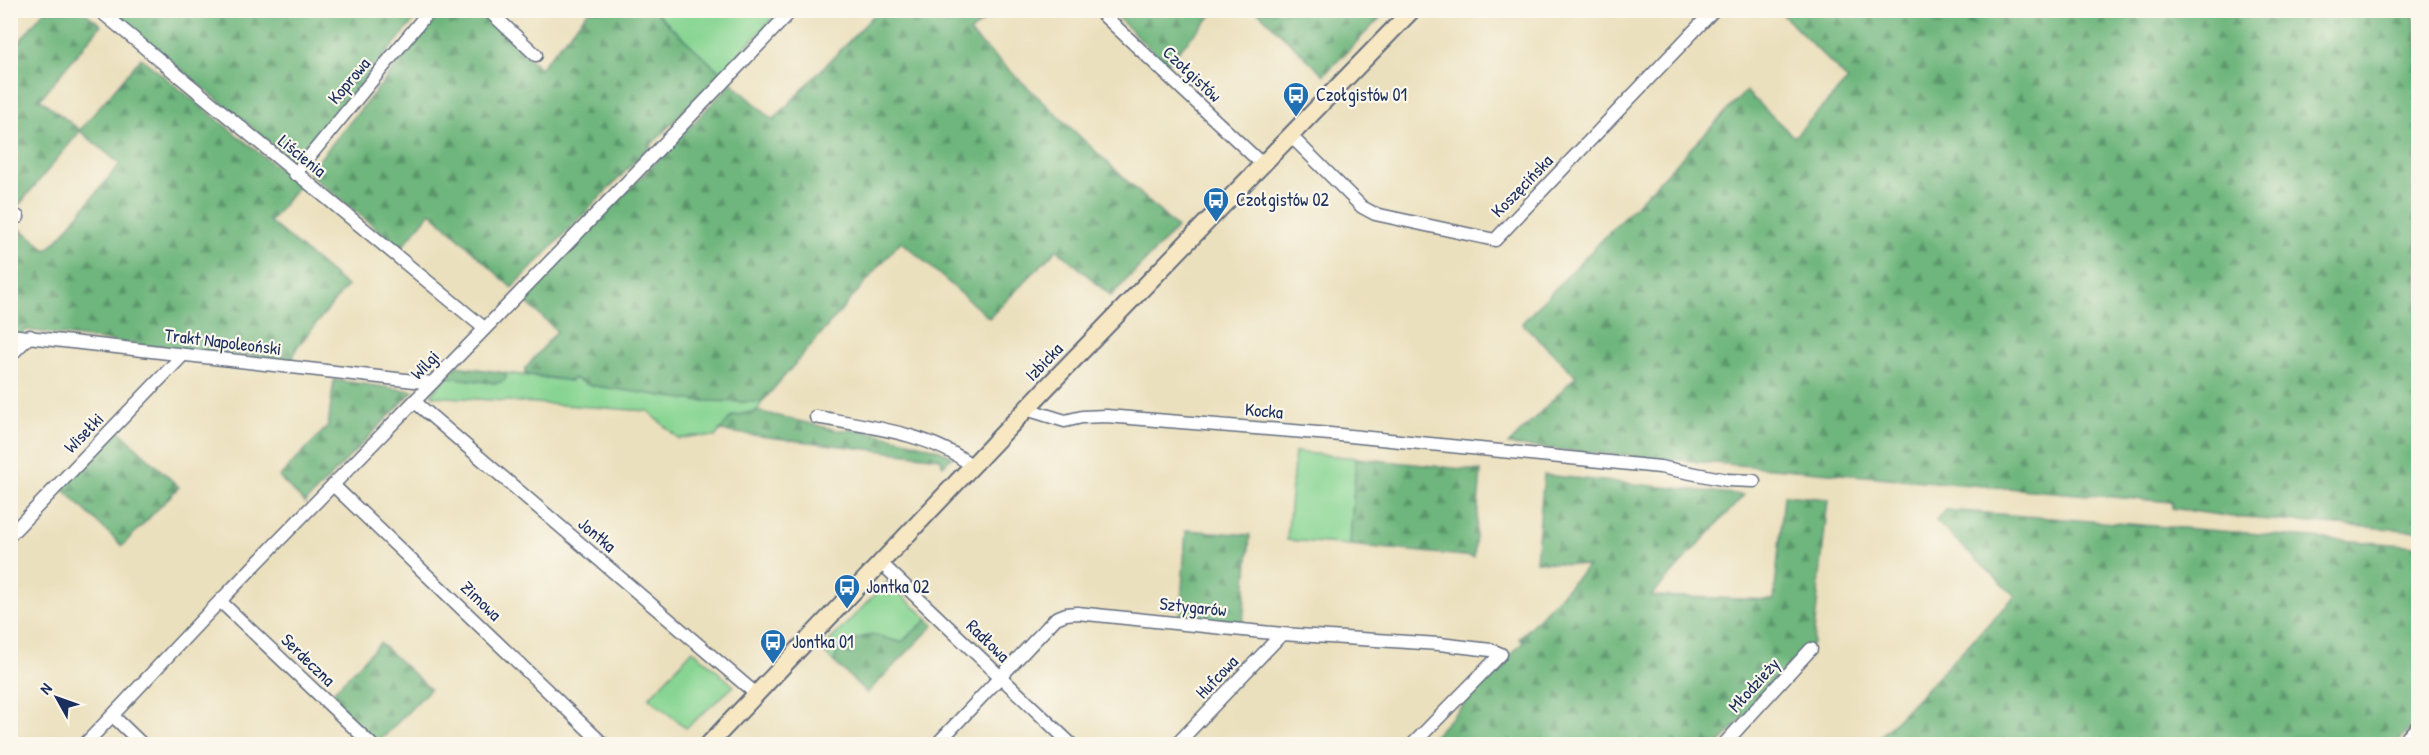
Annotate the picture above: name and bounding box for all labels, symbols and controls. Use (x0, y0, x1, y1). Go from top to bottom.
street label: Czołgistów (1157, 40, 1227, 107)
street label: Koprowa (322, 52, 376, 109)
bus stop icon: Czołgistów 01 (1281, 80, 1311, 118)
place label: Czołgistów 01 (1316, 82, 1407, 107)
street label: Liścienia (273, 129, 332, 183)
street label: Koszęcińska (1485, 149, 1558, 223)
bus stop icon: Czołgistów 02 (1201, 185, 1231, 223)
place label: Czołgistów 02 (1236, 187, 1330, 212)
street label: Trakt Napoleoński (163, 322, 283, 361)
street label: Izbicka (1019, 337, 1068, 386)
street label: Wilgi (405, 344, 445, 385)
street label: Kocka (1244, 396, 1284, 425)
street label: Wisełki (58, 407, 109, 458)
street label: Jontka (573, 511, 622, 558)
bus stop icon: Jontka 02 (832, 572, 862, 610)
place label: Jontka 02 (866, 574, 930, 599)
street label: Zimowa (455, 575, 507, 626)
street label: Sztygarów (1158, 591, 1228, 622)
street label: Radłowa (961, 614, 1016, 668)
bus stop icon: Jontka 01 (758, 627, 788, 665)
street label: Serdeczna (276, 628, 341, 692)
place label: Jontka 01 (792, 629, 854, 654)
street label: Hufcowa (1190, 649, 1244, 704)
street label: Młodzieży (1722, 651, 1785, 718)
north arrow (27, 668, 87, 728)
text: N (34, 678, 57, 699)

